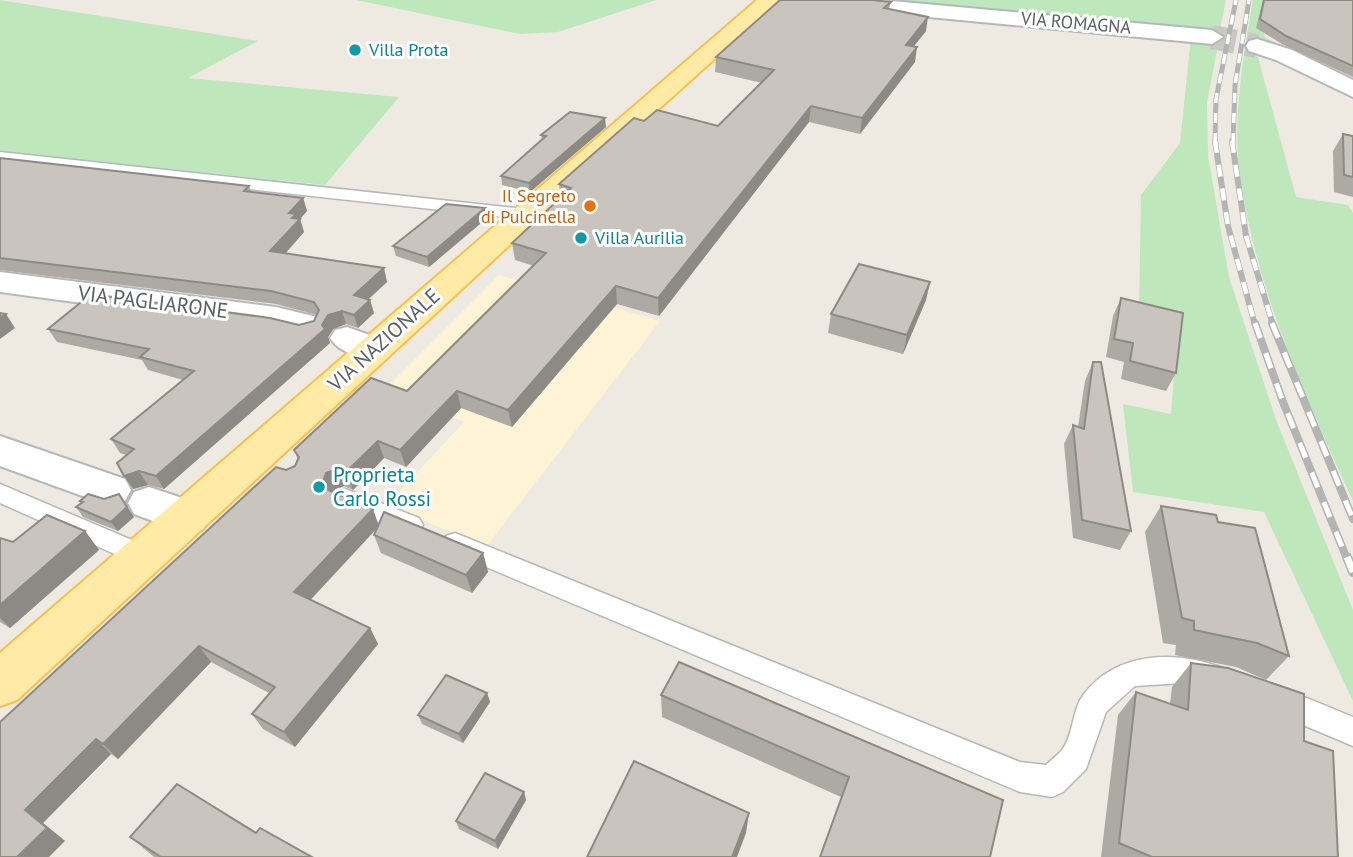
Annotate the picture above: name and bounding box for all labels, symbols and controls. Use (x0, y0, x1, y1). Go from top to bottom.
street label: VIA ROMAGNA (1019, 6, 1132, 39)
place label: Villa Prota (368, 38, 449, 61)
marker: Villa Prota (347, 42, 363, 58)
place label: Il Segreto di Pulcinella (481, 184, 576, 228)
marker: Il Segreto di Pulcinella (582, 198, 598, 214)
place label: Villa Aurilia (594, 226, 684, 249)
marker: Villa Aurilia (573, 230, 589, 246)
street label: VIA PAGLIARONE (76, 279, 229, 324)
street label: VIA NAZIONALE (321, 282, 445, 398)
place label: Proprieta Carlo Rossi (333, 461, 431, 512)
marker: Proprieta Carlo Rossi (311, 479, 327, 495)

